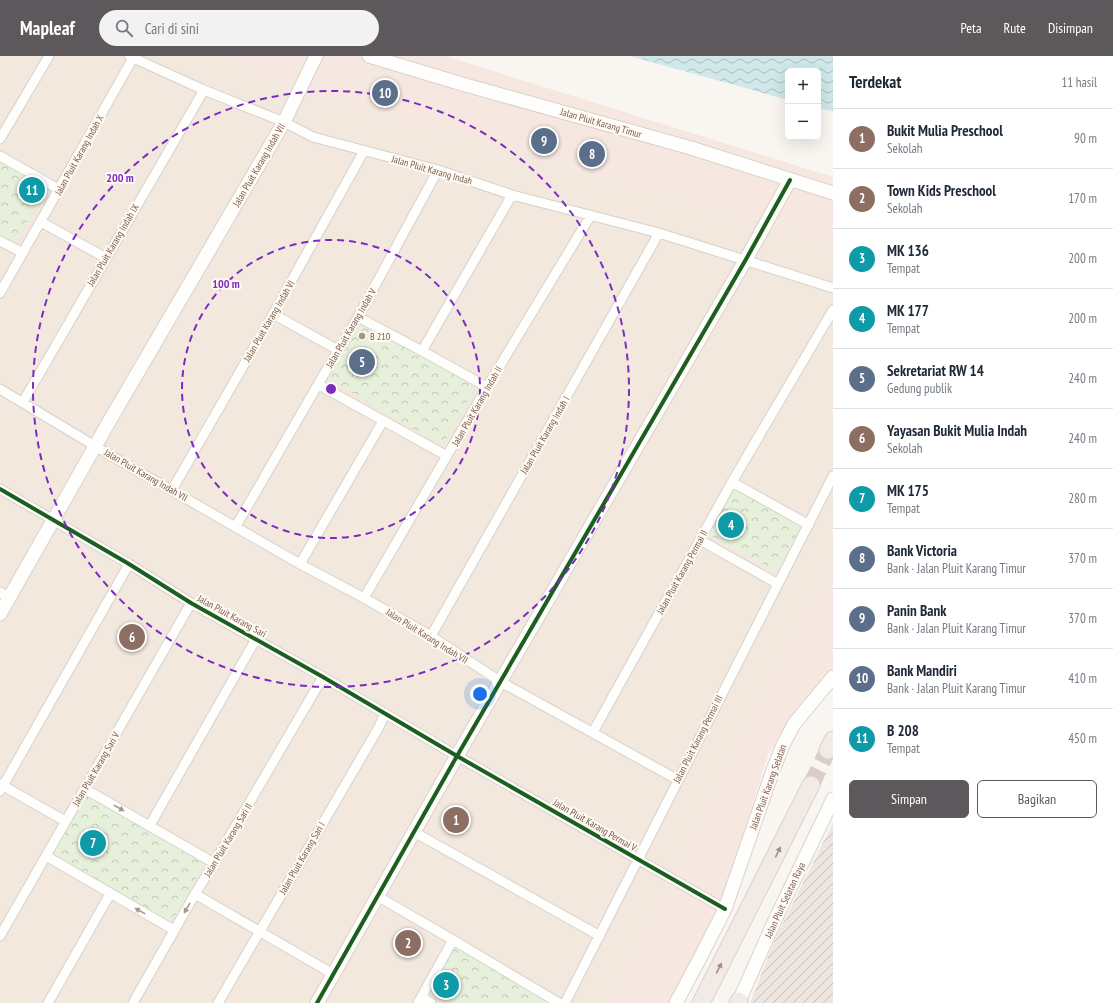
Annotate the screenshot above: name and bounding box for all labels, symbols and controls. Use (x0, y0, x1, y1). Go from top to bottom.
search box (99, 10, 379, 46)
text: Mapleaf (20, 16, 75, 40)
icon: search (113, 17, 135, 39)
text: Cari di sini (145, 19, 199, 38)
text: Peta (960, 19, 982, 37)
text: Rute (1004, 19, 1026, 37)
text: Disimpan (1048, 19, 1093, 37)
map controls (785, 68, 821, 140)
button: + (785, 68, 821, 104)
text: Terdekat (849, 71, 901, 93)
text: 11 hasil (1061, 74, 1097, 91)
pin: 10 (372, 78, 398, 108)
button: − (785, 104, 821, 140)
street label: Jalan Pluit Karang Timur (558, 105, 643, 141)
street label: Jalan Pluit Karang Indah X (51, 112, 107, 198)
street label: Jalan Pluit Karang Indah VII (229, 121, 288, 210)
text: Bukit Mulia Preschool (887, 121, 1003, 140)
pin: 9 (531, 126, 557, 156)
text: 1 (859, 130, 865, 147)
text: 90 m (1074, 130, 1097, 147)
pin: 8 (579, 139, 605, 169)
text: Sekolah (887, 140, 922, 157)
street label: Jalan Pluit Karang Indah (389, 152, 474, 188)
text: 200 m (106, 170, 134, 185)
pin: 11 (19, 175, 45, 205)
text: Town Kids Preschool (887, 181, 996, 200)
text: 2 (859, 190, 865, 207)
text: 170 m (1068, 190, 1097, 207)
text: Sekolah (887, 200, 922, 217)
street label: Jalan Pluit Karang Indah IX (84, 202, 142, 289)
text: MK 136 (887, 241, 929, 260)
text: 3 (859, 250, 865, 267)
text: 200 m (1068, 250, 1097, 267)
text: Tempat (887, 260, 920, 277)
text: 100 m (212, 276, 240, 291)
street label: Jalan Pluit Karang Indah VI (240, 278, 298, 365)
street label: Jalan Pluit Karang Indah V (322, 286, 379, 371)
text: MK 177 (887, 301, 929, 320)
text: 4 (859, 310, 865, 327)
text: 200 m (1068, 310, 1097, 327)
text: Tempat (887, 320, 920, 337)
place label: B 210 (370, 330, 391, 343)
marker: B 210 (357, 331, 367, 341)
pin: 5 (349, 347, 375, 377)
text: Sekretariat RW 14 (887, 361, 984, 380)
street label: Jalan Pluit Karang Indah II (448, 364, 505, 449)
text: 5 (859, 370, 865, 387)
text: 240 m (1068, 370, 1097, 387)
text: Gedung publik (887, 380, 952, 397)
centre of rings (324, 382, 338, 396)
street label: Jalan Pluit Karang Indah I (517, 394, 573, 477)
text: Yayasan Bukit Mulia Indah (887, 421, 1027, 440)
text: 6 (859, 430, 865, 447)
text: 240 m (1068, 430, 1097, 447)
text: Sekolah (887, 440, 922, 457)
street label: Jalan Pluit Karang Indah VII (101, 445, 190, 504)
text: MK 175 (887, 481, 929, 500)
text: 7 (859, 490, 865, 507)
text: 280 m (1068, 490, 1097, 507)
text: Tempat (887, 500, 920, 517)
pin: 4 (718, 510, 744, 540)
street label: Jalan Pluit Karang Permai II (653, 528, 711, 617)
text: Bank Victoria (887, 541, 957, 560)
text: 8 (859, 550, 865, 567)
text: 370 m (1068, 550, 1097, 567)
text: Bank · Jalan Pluit Karang Timur (887, 560, 1026, 577)
street label: Jalan Pluit Karang Sari (194, 591, 269, 640)
text: Panin Bank (887, 601, 946, 620)
street label: Jalan Pluit Karang Indah VII (383, 605, 470, 667)
text: 9 (859, 610, 865, 627)
text: 370 m (1068, 610, 1097, 627)
text: Bank · Jalan Pluit Karang Timur (887, 620, 1026, 637)
pin: 6 (119, 622, 145, 652)
text: Bank Mandiri (887, 661, 957, 680)
text: 10 (856, 670, 868, 687)
text: 410 m (1068, 670, 1097, 687)
text: Bank · Jalan Pluit Karang Timur (887, 680, 1026, 697)
your location (470, 684, 490, 704)
street label: Jalan Pluit Karang Permai III (670, 693, 726, 786)
text: B 208 (887, 721, 919, 740)
street label: Jalan Pluit Karang Sari V (69, 729, 123, 809)
text: 11 (856, 730, 868, 747)
text: 450 m (1068, 730, 1097, 747)
text: Tempat (887, 740, 920, 757)
street label: Jalan Pluit Karang Selatan (746, 743, 789, 832)
button: Simpan (849, 780, 969, 818)
button: Bagikan (977, 780, 1097, 818)
street label: Jalan Pluit Karang Permai V (550, 795, 639, 854)
street label: Jalan Pluit Karang Sari II (200, 801, 255, 880)
one-way arrow (113, 804, 125, 811)
pin: 1 (443, 805, 469, 835)
street label: Jalan Pluit Karang Sari I (276, 820, 328, 897)
pin: 7 (80, 828, 106, 858)
one-way arrow (774, 846, 781, 858)
street label: Jalan Pluit Selatan Raya (761, 860, 808, 941)
one-way arrow (183, 902, 190, 914)
one-way arrow (134, 907, 146, 914)
pin: 2 (395, 928, 421, 958)
one-way arrow (716, 963, 722, 974)
pin: 3 (433, 970, 459, 1000)

